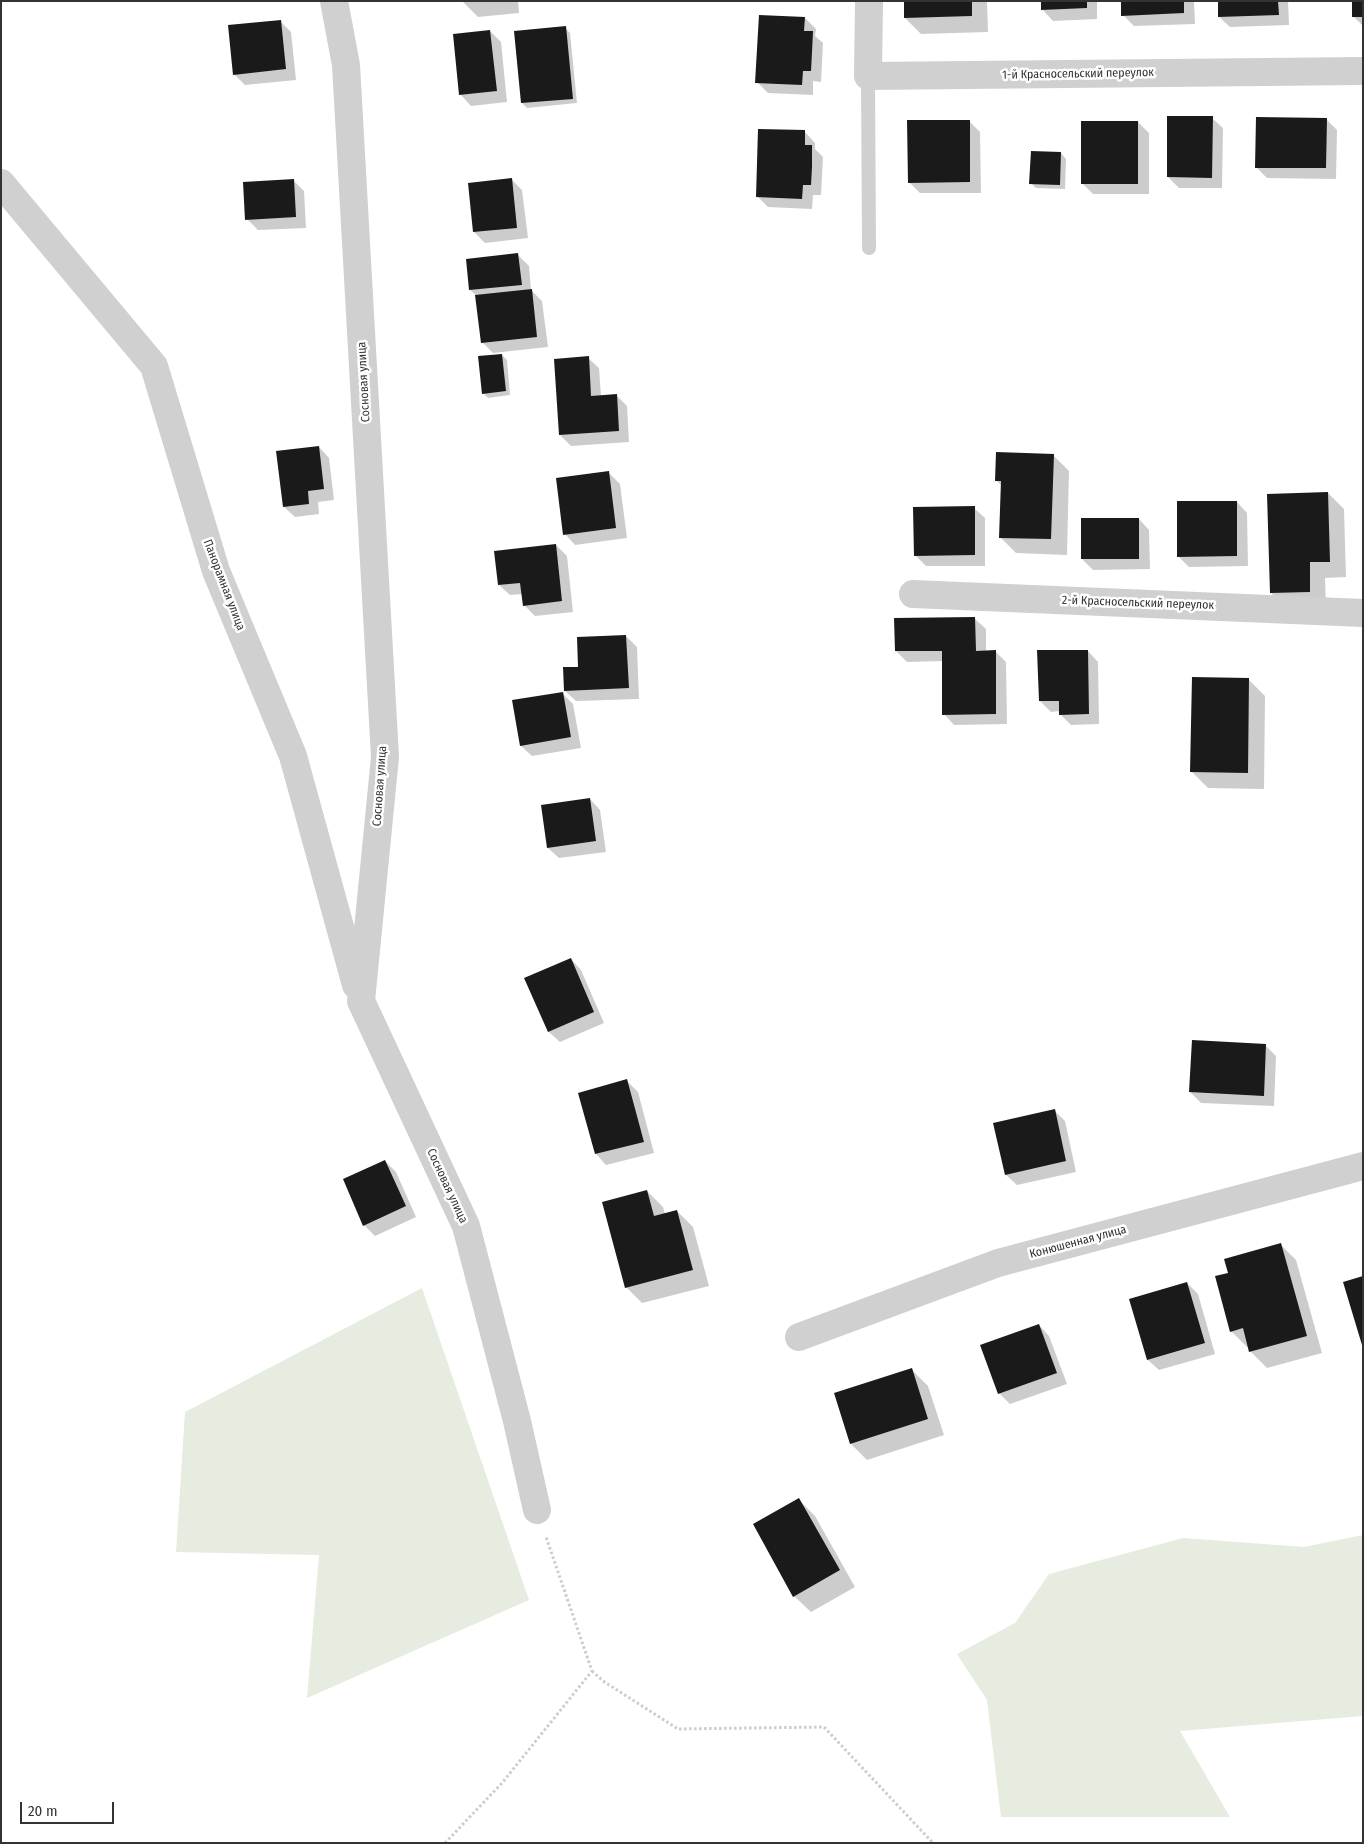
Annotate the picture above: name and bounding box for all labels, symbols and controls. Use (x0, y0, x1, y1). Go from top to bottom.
street label: 1-й Красносельский переулок (1002, 65, 1154, 83)
street label: Сосновая улица (355, 341, 373, 423)
street label: Панорамная улица (200, 537, 248, 633)
street label: 2-й Красносельский переулок (1062, 593, 1214, 613)
street label: Сосновая улица (370, 745, 390, 827)
street label: Сосновая улица (423, 1146, 471, 1226)
street label: Конюшенная улица (1028, 1222, 1128, 1262)
scale bar (22, 1792, 116, 1824)
text: 20 m (28, 1802, 58, 1820)

